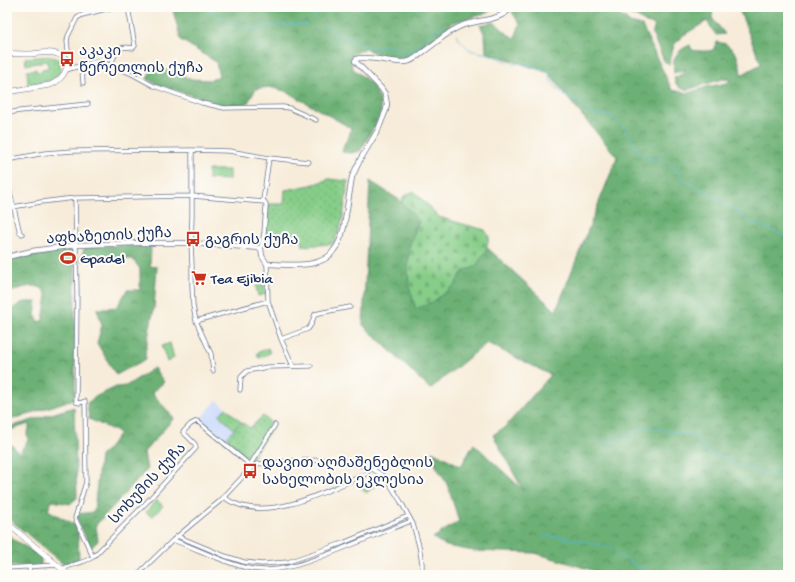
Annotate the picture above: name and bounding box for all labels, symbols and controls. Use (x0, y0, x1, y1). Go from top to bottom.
place label: აკაკი წერეთლის ქუჩა (79, 43, 203, 78)
bus stop icon: აკაკი წერეთლის ქუჩა (58, 50, 76, 68)
street label: აფხაზეთის ქუჩა (46, 225, 172, 249)
bus stop icon: გაგრის ქუჩა (184, 230, 202, 248)
place label: გაგრის ქუჩა (205, 232, 299, 250)
sports icon: Gpadel (59, 249, 77, 267)
place label: Gpadel (80, 251, 125, 269)
supermarket icon: Tea Ejibia (190, 269, 208, 287)
place label: Tea Ejibia (210, 271, 274, 289)
street label: სოხუმის ქუჩა (106, 440, 191, 529)
place label: დავით აღმაშენებლის სახელობის ეკლესია (262, 455, 433, 490)
bus stop icon: დავით აღმაშენებლის სახელობის ეკლესია (241, 462, 259, 480)

